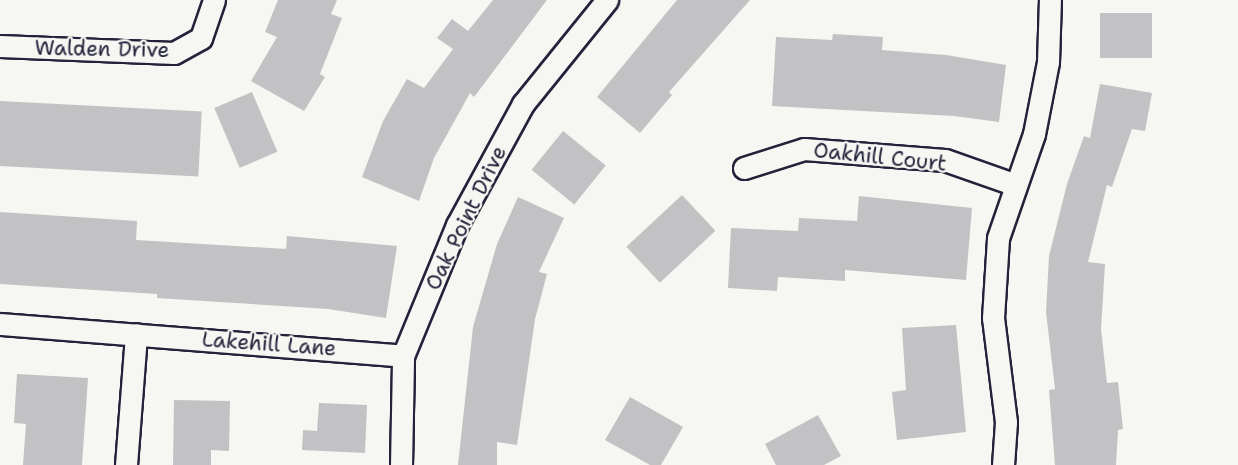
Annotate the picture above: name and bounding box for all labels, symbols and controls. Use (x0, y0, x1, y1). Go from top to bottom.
street label: Walden Drive (34, 35, 170, 63)
street label: Oakhill Court (812, 137, 948, 177)
street label: Oak Point Drive (420, 142, 512, 294)
street label: Lakehill Lane (201, 327, 337, 361)

